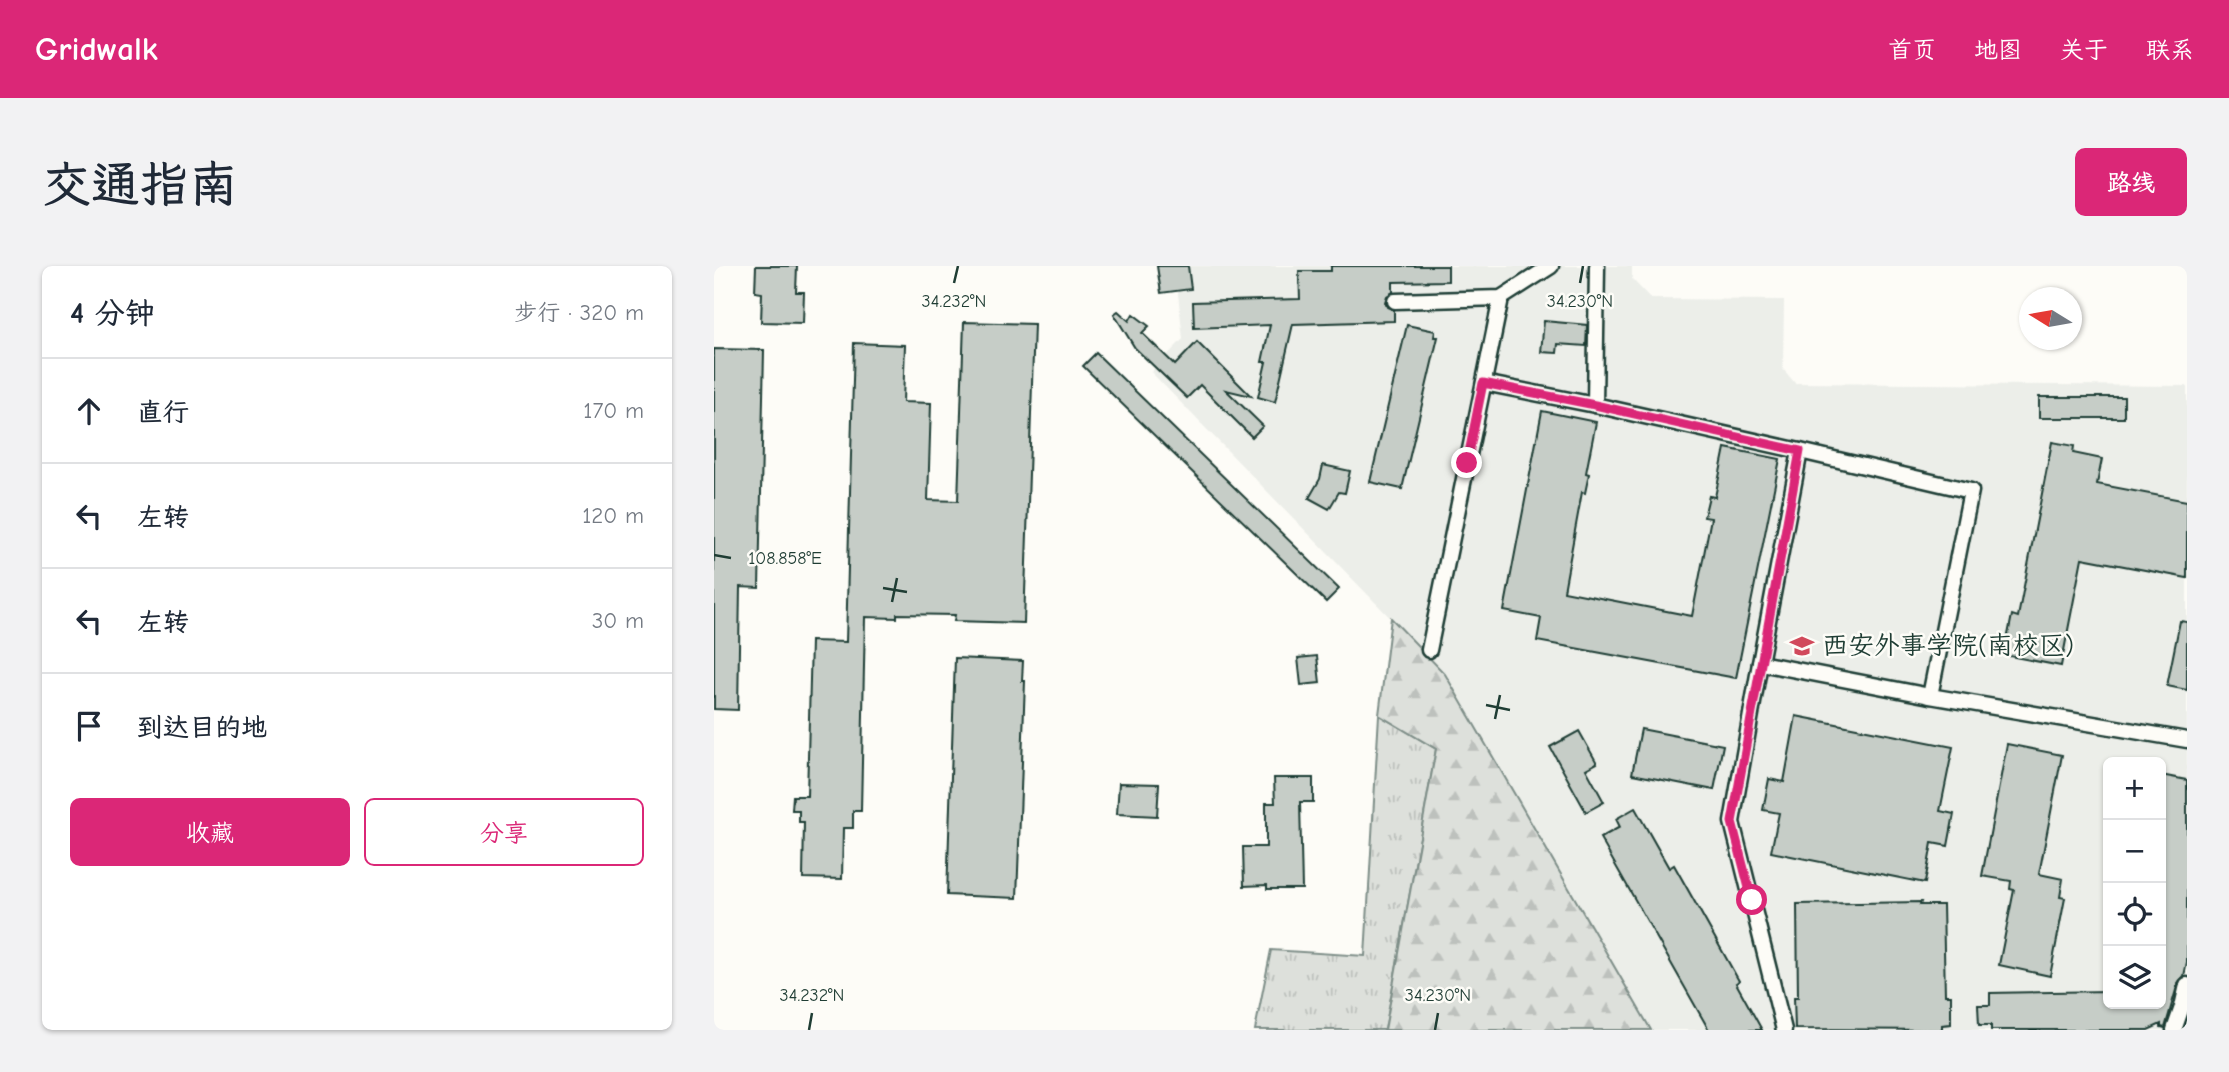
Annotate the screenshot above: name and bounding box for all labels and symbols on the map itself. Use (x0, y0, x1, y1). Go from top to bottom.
north arrow (2019, 287, 2082, 350)
text: 34.232°N (922, 291, 986, 312)
text: 34.230°N (1547, 291, 1613, 312)
route end (1451, 447, 1482, 478)
text: 108.858°E (748, 548, 822, 569)
place label: 西安外事学院(南校区) (1822, 631, 2074, 661)
school or university icon: 西安外事学院(南校区) (1788, 632, 1816, 660)
route start (1736, 884, 1767, 915)
text: 34.232°N (780, 985, 844, 1006)
text: 34.230°N (1405, 985, 1471, 1006)

